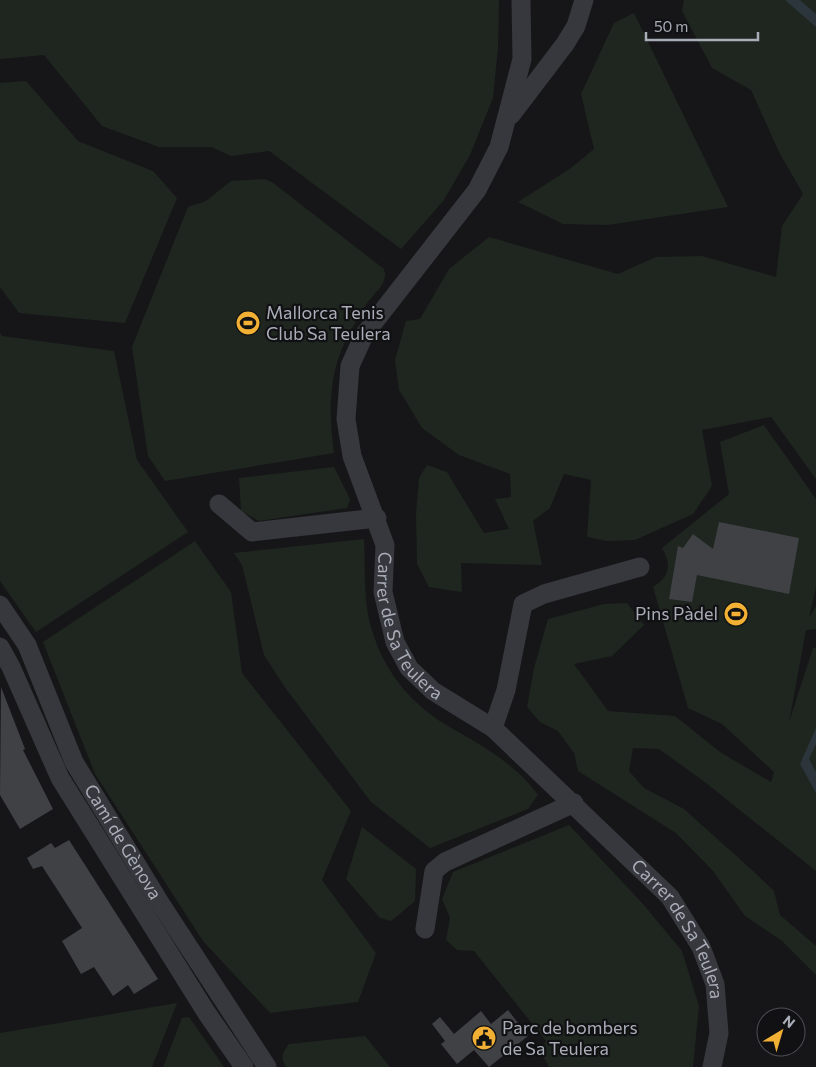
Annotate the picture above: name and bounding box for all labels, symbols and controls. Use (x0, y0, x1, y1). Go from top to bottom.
scale bar (646, 10, 758, 42)
text: 50 m (654, 17, 688, 35)
place label: Mallorca Tenis Club Sa Teulera (266, 301, 391, 344)
sports icon: Mallorca Tenis Club Sa Teulera (235, 310, 261, 336)
street label: Carrer de Sa Teulera (372, 551, 447, 704)
sports icon: Pins Pàdel (723, 601, 749, 627)
place label: Pins Pàdel (635, 602, 718, 624)
street label: Camí de Gènova (80, 780, 167, 903)
street label: Carrer de Sa Teulera (627, 854, 728, 1000)
north arrow (756, 1007, 806, 1057)
text: N (780, 1011, 799, 1031)
place label: Parc de bombers de Sa Teulera (502, 1016, 638, 1059)
public building icon: Parc de bombers de Sa Teulera (471, 1025, 497, 1051)

